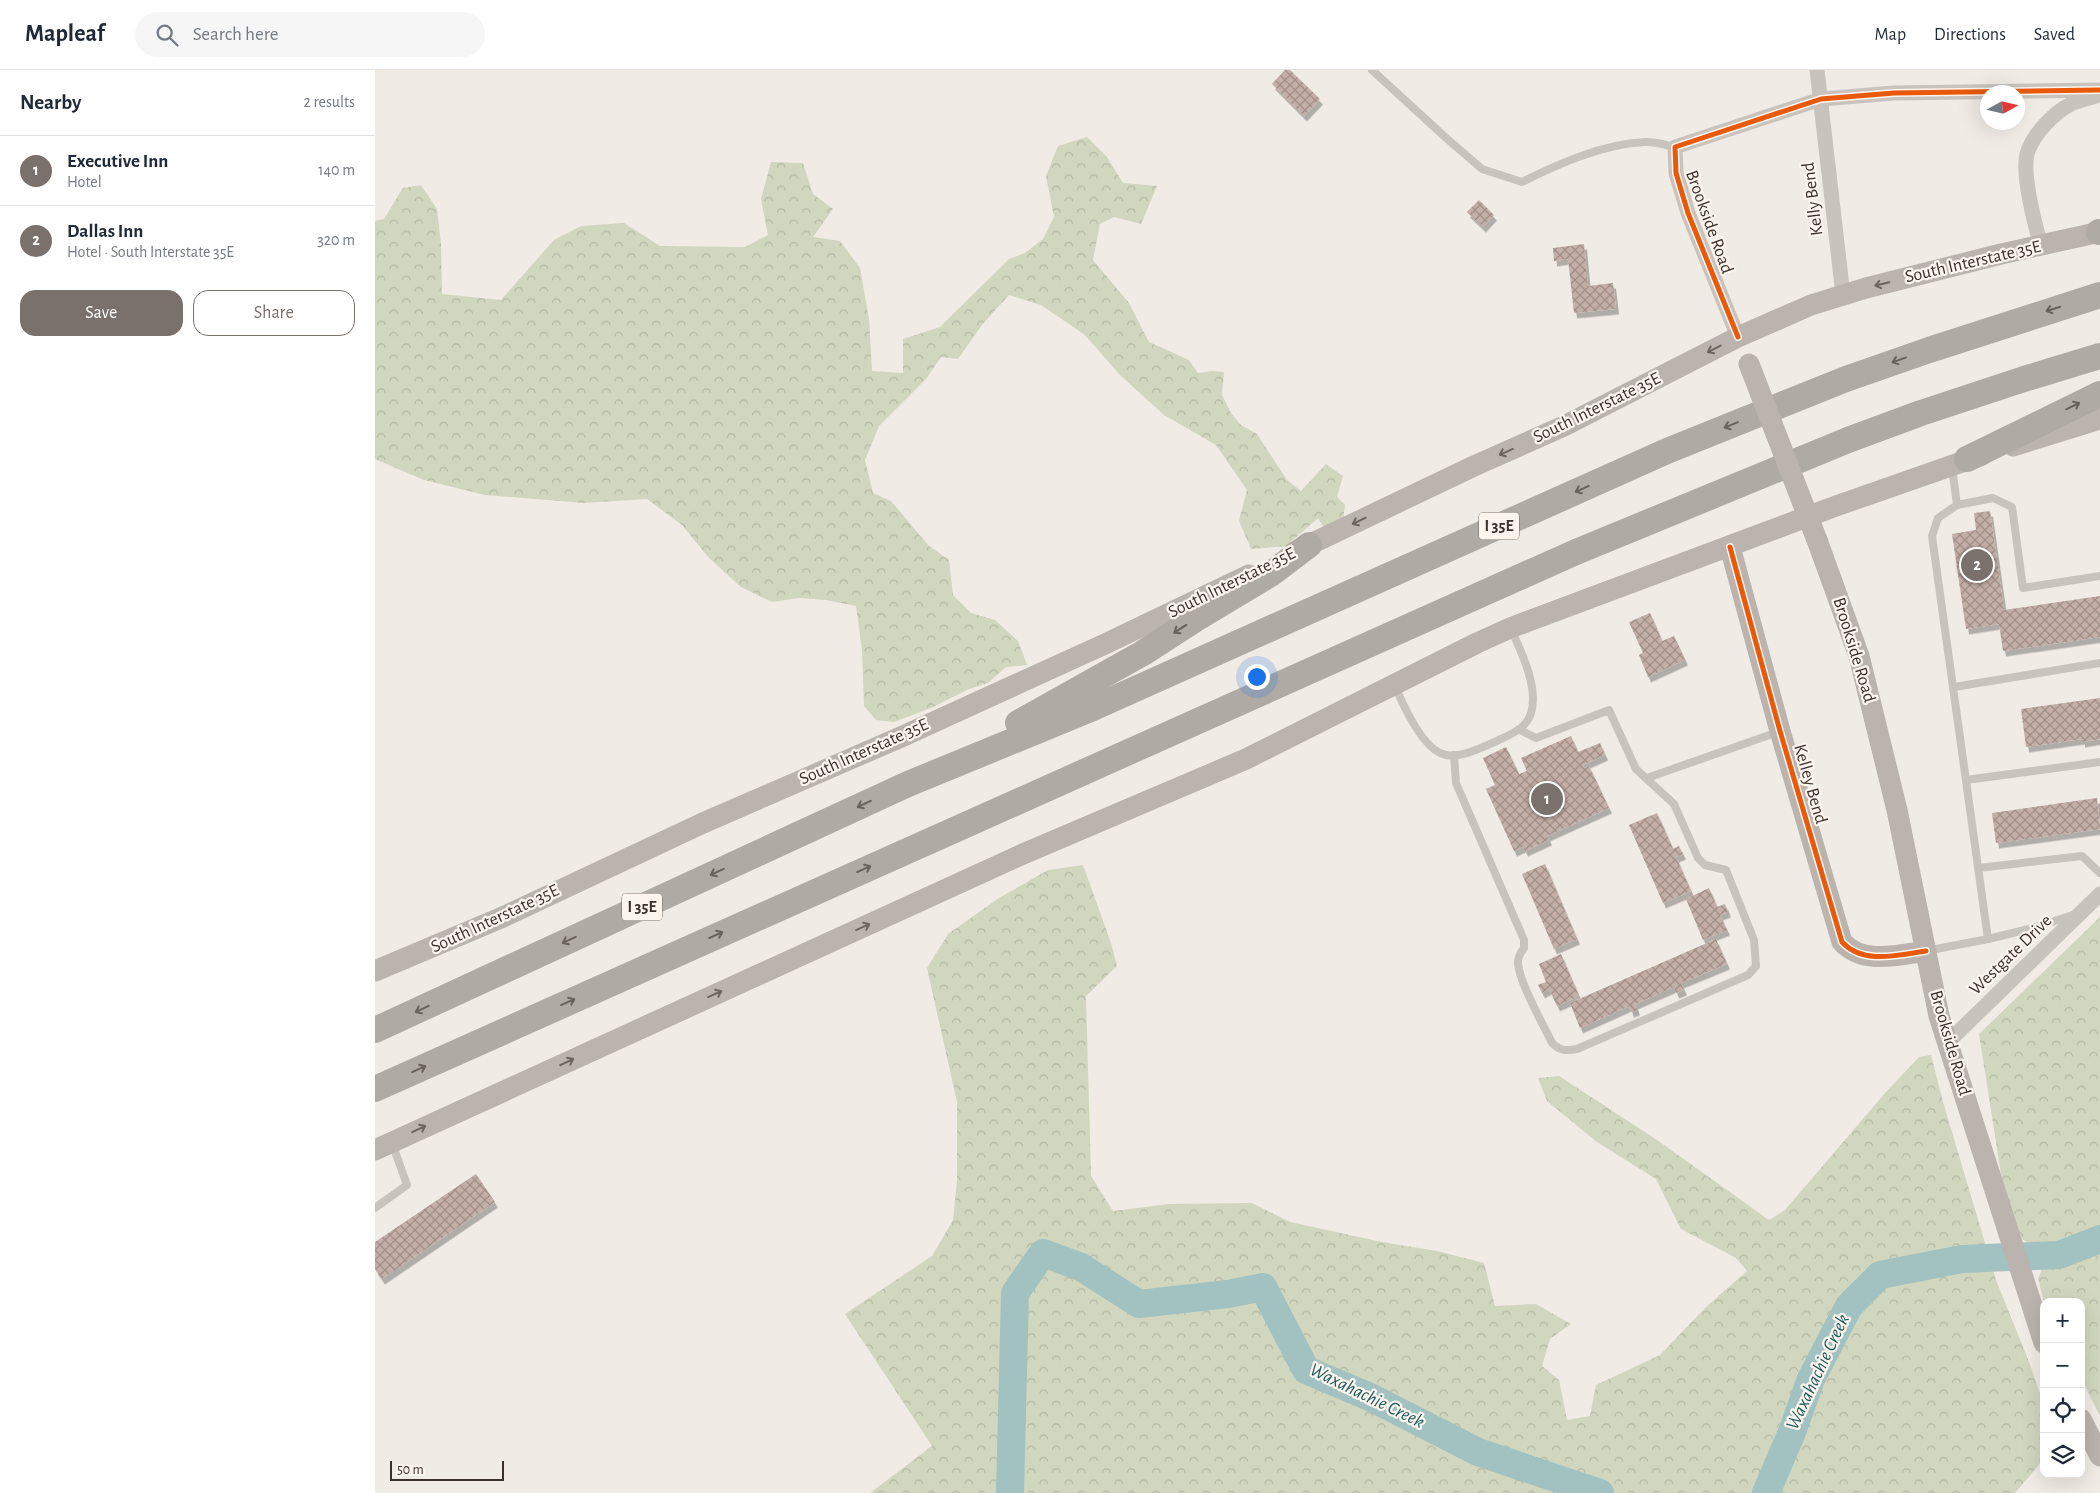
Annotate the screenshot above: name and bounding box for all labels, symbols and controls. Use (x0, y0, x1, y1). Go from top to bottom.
search box (135, 12, 485, 57)
icon: search (153, 21, 181, 49)
text: Mapleaf (25, 22, 105, 46)
text: Search here (193, 25, 279, 44)
text: Map (1875, 26, 1906, 44)
text: Directions (1934, 26, 2006, 44)
text: Saved (2034, 26, 2075, 44)
north arrow (1980, 85, 2025, 130)
text: Nearby (20, 92, 81, 113)
text: 2 results (303, 94, 355, 110)
text: Executive Inn (67, 152, 168, 171)
street label: Kelly Bend (1800, 161, 1826, 237)
text: 1 (33, 162, 39, 178)
text: 140 m (318, 162, 355, 178)
street label: Brookside Road (1682, 168, 1736, 276)
text: Hotel (67, 174, 102, 190)
text: Dallas Inn (67, 222, 143, 241)
text: 2 (32, 232, 40, 248)
text: 320 m (317, 232, 355, 248)
street label: South Interstate 35E (1903, 238, 2043, 286)
text: Hotel · South Interstate 35E (67, 244, 234, 260)
one-way arrow (1874, 280, 1890, 289)
button: Save (20, 290, 183, 336)
button: Share (193, 290, 355, 336)
one-way arrow (2046, 305, 2062, 314)
one-way arrow (1707, 345, 1722, 354)
one-way arrow (1892, 356, 1907, 365)
street label: South Interstate 35E (1531, 369, 1664, 447)
one-way arrow (2066, 401, 2081, 411)
one-way arrow (1724, 421, 1739, 430)
one-way arrow (1499, 448, 1514, 458)
one-way arrow (1575, 484, 1590, 494)
road number: I 35E (1479, 512, 1519, 540)
one-way arrow (1352, 517, 1367, 526)
street label: South Interstate 35E (1166, 544, 1299, 622)
pin: 2 (1961, 546, 1993, 584)
street label: Brookside Road (1830, 595, 1878, 705)
one-way arrow (1174, 624, 1188, 634)
your location (1244, 664, 1270, 690)
street label: South Interstate 35E (797, 715, 931, 788)
street label: Kelley Bend (1790, 742, 1830, 826)
pin: 1 (1531, 780, 1563, 818)
one-way arrow (857, 800, 872, 809)
one-way arrow (856, 864, 871, 874)
one-way arrow (709, 868, 724, 878)
street label: South Interstate 35E (428, 881, 562, 956)
road number: I 35E (622, 894, 662, 920)
street label: Westgate Drive (1966, 911, 2056, 999)
one-way arrow (855, 922, 870, 932)
one-way arrow (708, 930, 723, 940)
one-way arrow (562, 936, 577, 946)
street label: Brookside Road (1926, 988, 1974, 1098)
one-way arrow (707, 989, 722, 999)
one-way arrow (560, 997, 575, 1007)
one-way arrow (415, 1005, 430, 1014)
one-way arrow (559, 1056, 574, 1066)
one-way arrow (412, 1063, 427, 1073)
one-way arrow (411, 1124, 426, 1134)
map controls (2040, 1298, 2085, 1478)
button: + (2040, 1298, 2085, 1343)
water label: Waxahachie Creek (1783, 1311, 1853, 1433)
button: − (2040, 1343, 2085, 1388)
water label: Waxahachie Creek (1307, 1360, 1427, 1432)
button: locate (2040, 1388, 2085, 1433)
button: layers (2040, 1433, 2085, 1478)
scale bar (390, 1458, 504, 1481)
text: 50 m (397, 1463, 424, 1477)

